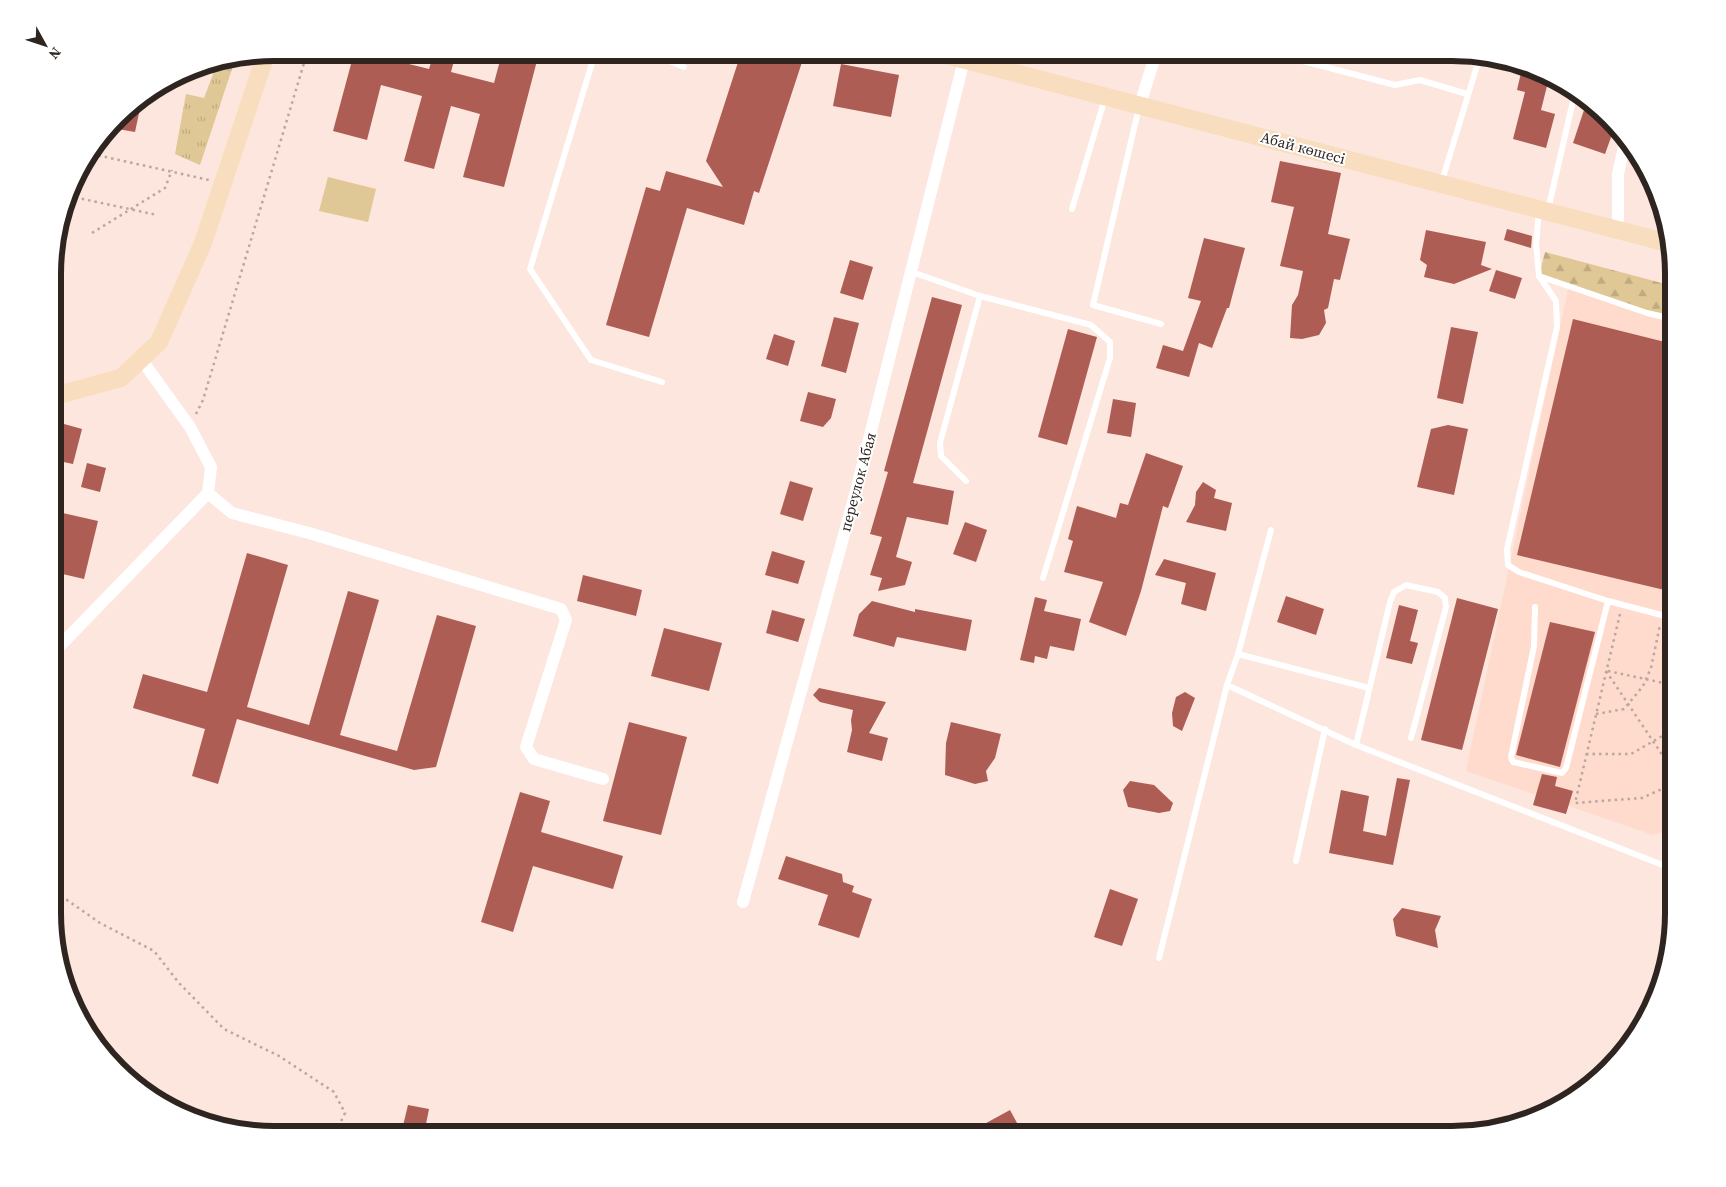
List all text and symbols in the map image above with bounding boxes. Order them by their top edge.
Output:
north arrow [20,20,70,70]
text: N [44,43,66,64]
street label: Абай көшесі [1258,126,1348,169]
street label: переулок Абая [834,430,881,534]

